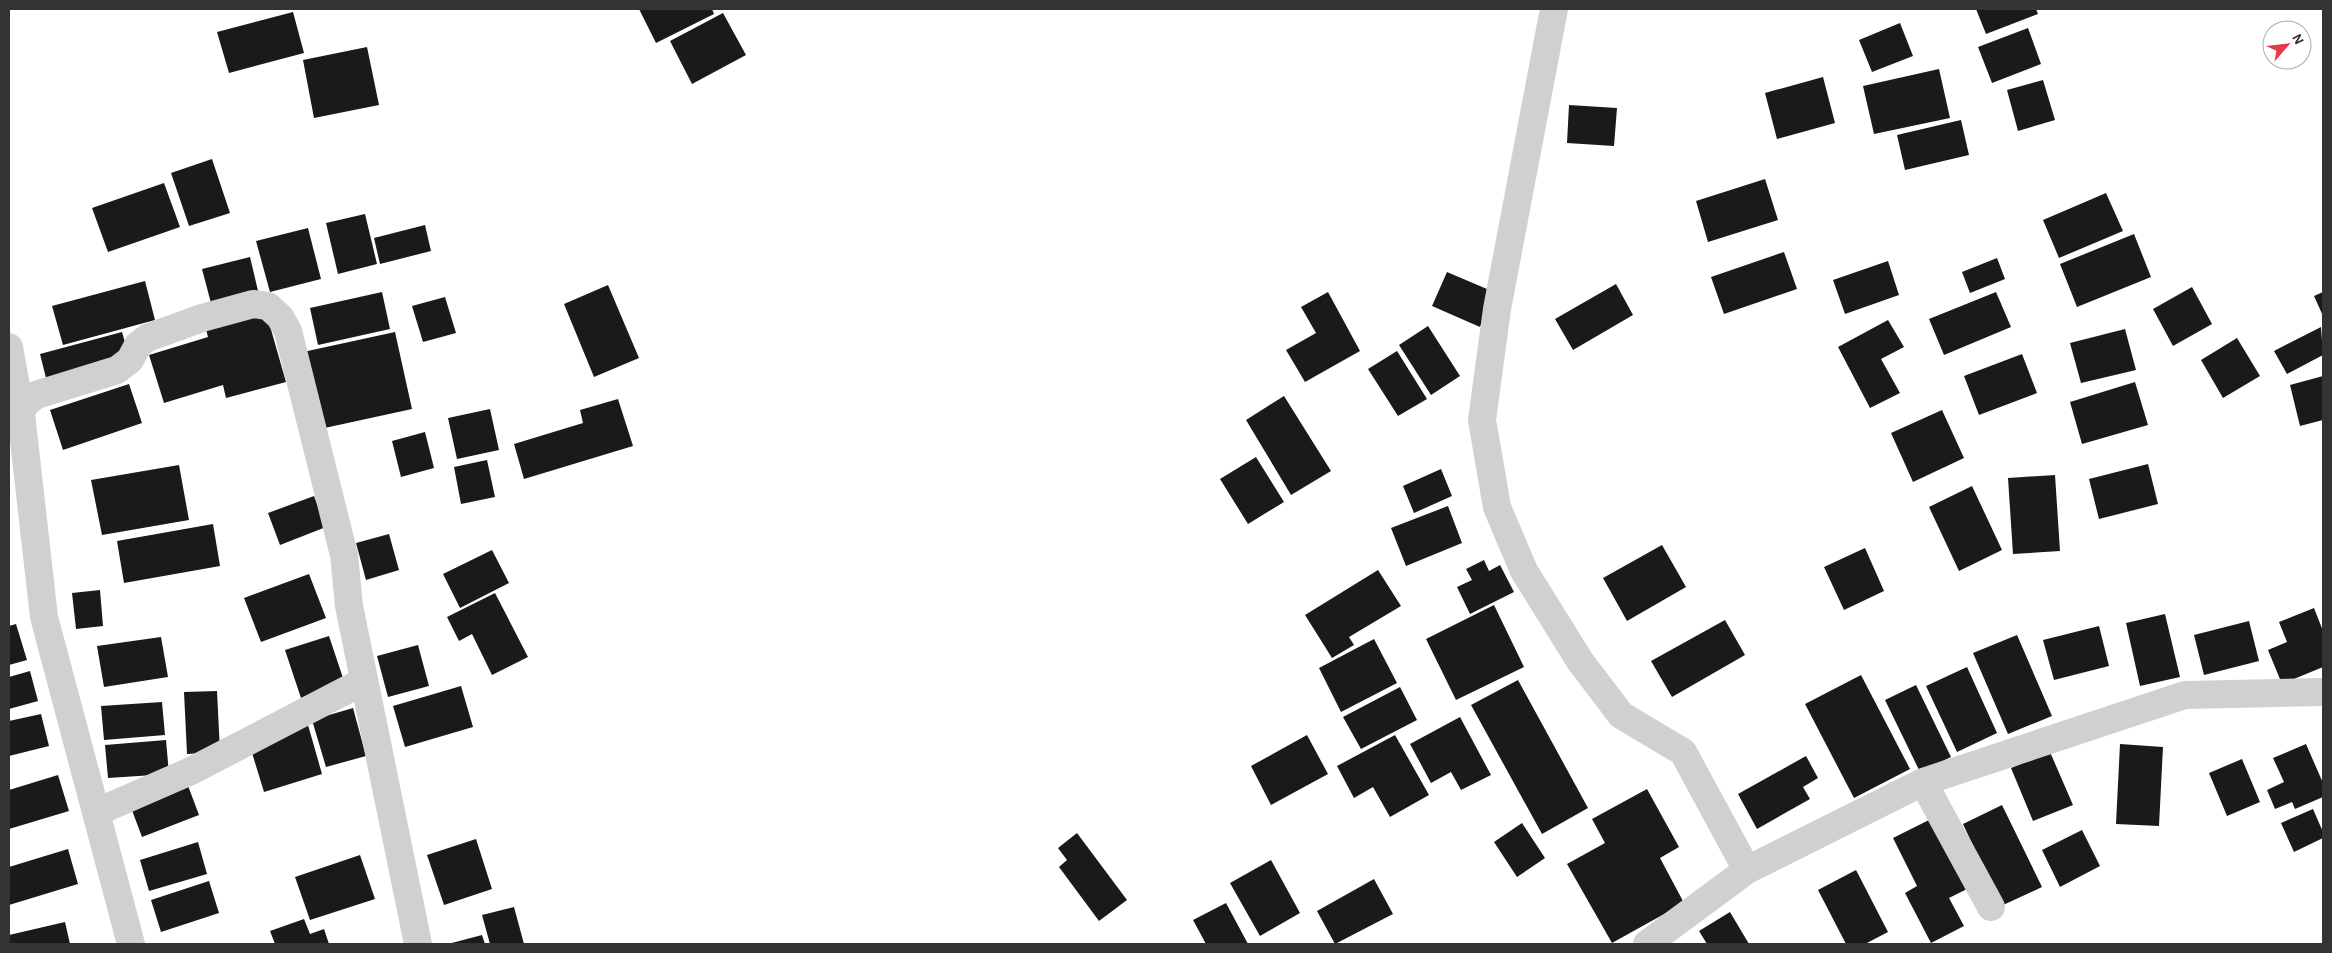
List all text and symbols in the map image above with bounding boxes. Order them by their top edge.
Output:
north arrow [2262,20,2312,70]
text: N [2289,32,2306,47]

